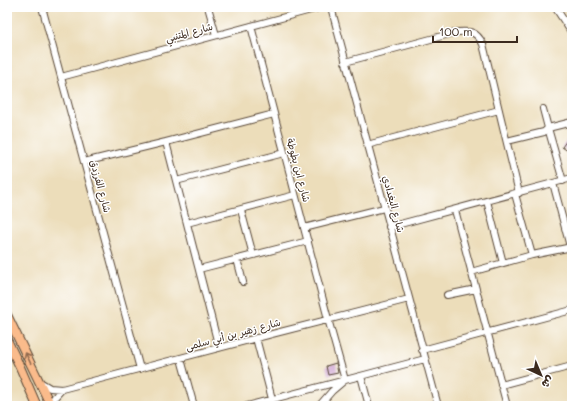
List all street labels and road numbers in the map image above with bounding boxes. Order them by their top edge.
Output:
street label: شارع المتنبي [164,19,215,48]
street label: شارع ابن بطوطة [283,136,314,204]
street label: شارع الفرزدق [86,158,115,214]
street label: شارع البغدادي [378,174,408,235]
street label: شارع زهير بن أبي سلمى [184,315,283,356]

